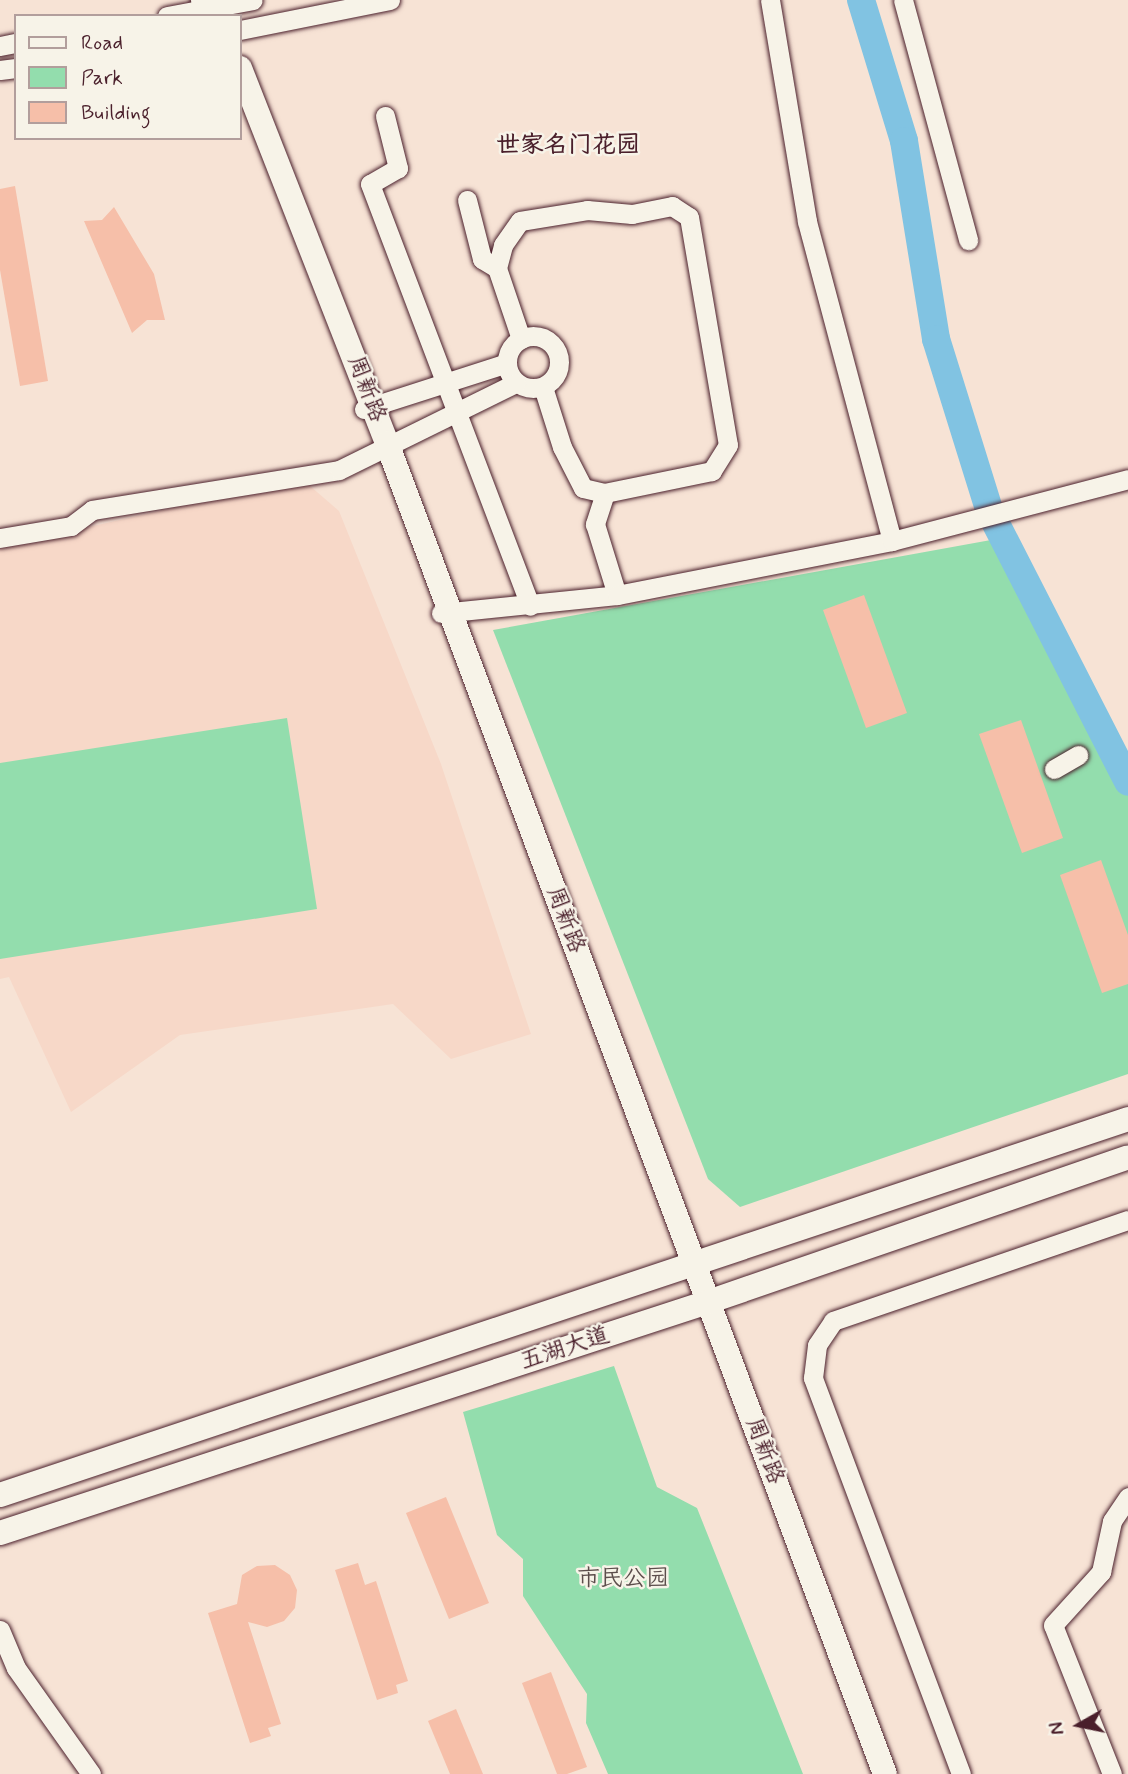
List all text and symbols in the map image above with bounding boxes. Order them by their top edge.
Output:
legend [14,14,242,140]
text: Road [81,29,123,57]
text: Park [81,64,123,92]
text: Building [81,99,151,127]
district label: 世家名门花园 [496,132,640,160]
street label: 周新路 [341,352,391,426]
street label: 周新路 [540,883,590,957]
street label: 五湖大道 [517,1322,613,1376]
street label: 周新路 [739,1414,789,1488]
park label: 市民公园 [577,1565,669,1593]
north arrow [1044,1690,1114,1760]
text: N [1044,1720,1071,1737]

